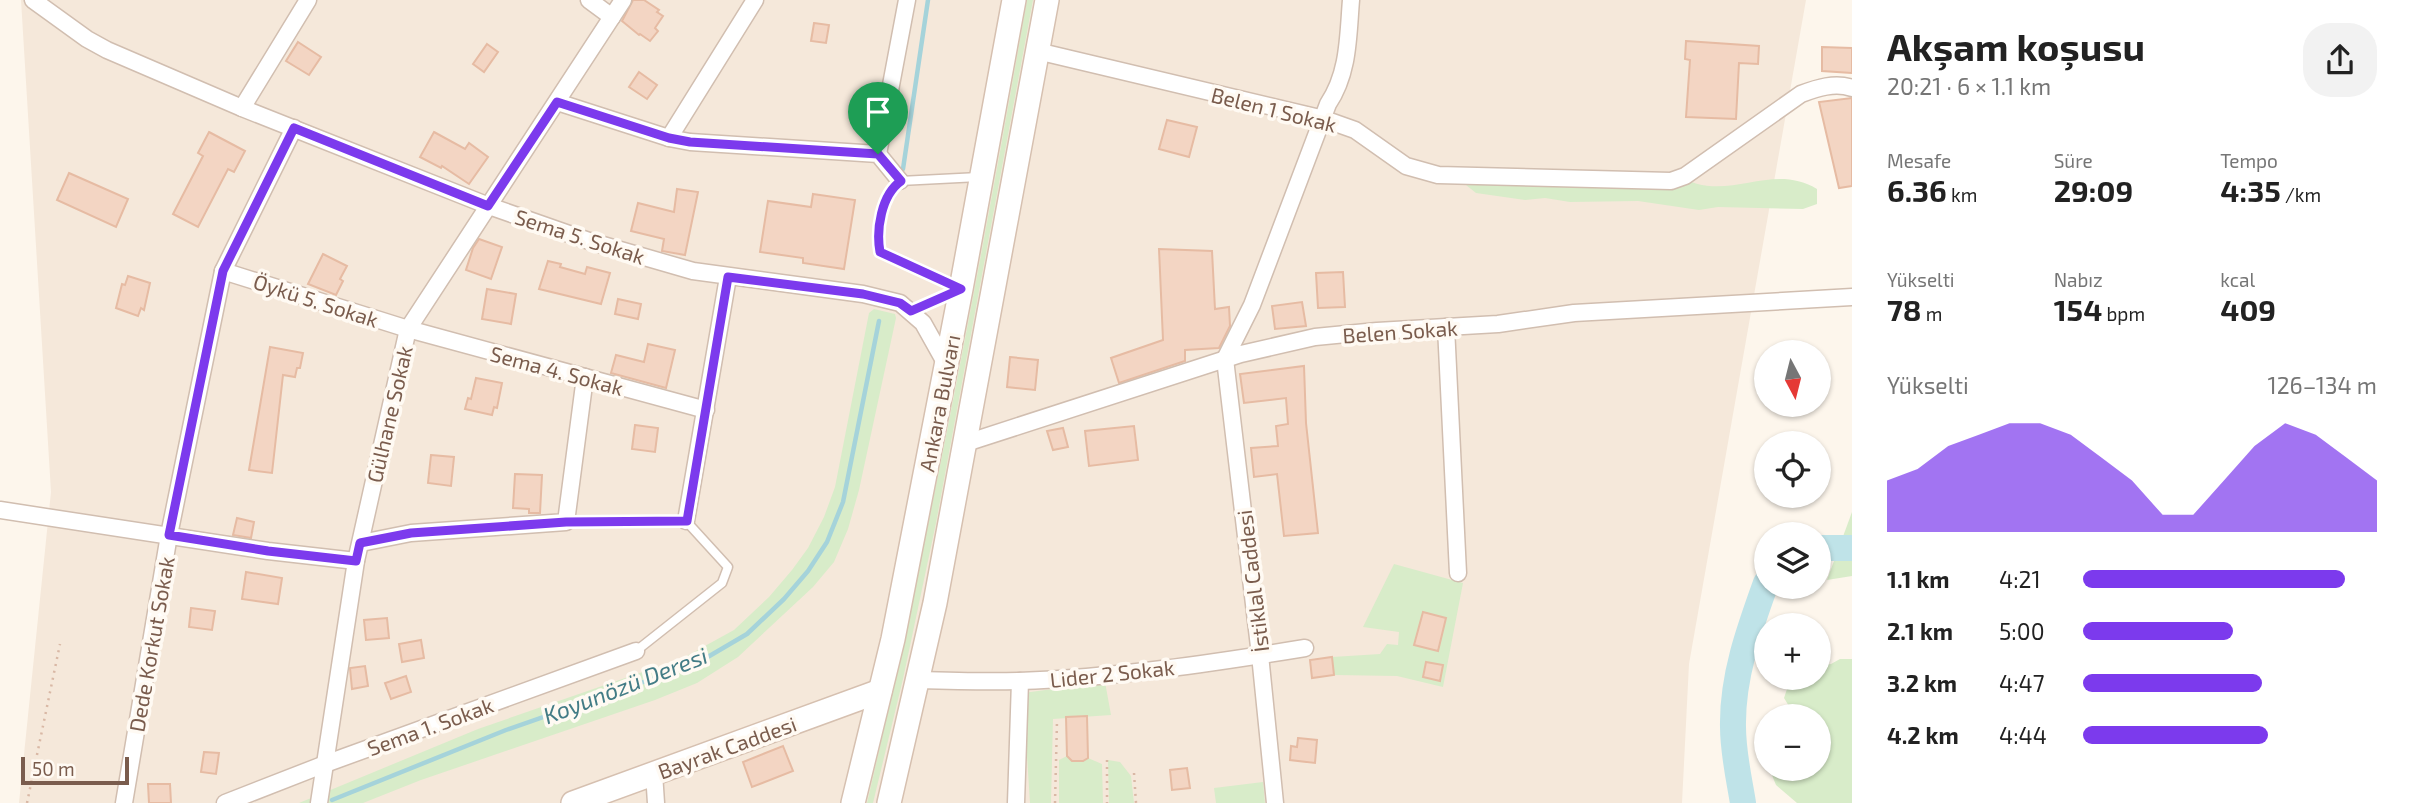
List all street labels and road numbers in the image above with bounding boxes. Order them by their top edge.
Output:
street label: Belen 1 Sokak [1209,81,1340,137]
street label: Sema 5. Sokak [512,203,648,269]
street label: Öykü 5. Sokak [250,268,382,332]
street label: Belen Sokak [1342,314,1459,347]
street label: Ankara Bulvarı [913,332,965,474]
street label: Sema 4. Sokak [488,340,627,400]
street label: Gülhane Sokak [361,343,417,485]
street label: İstiklal Caddesi [1231,509,1273,653]
street label: Dede Korkut Sokak [123,554,179,734]
street label: Lider 2 Sokak [1048,654,1176,692]
street label: Sema 1. Sokak [364,692,497,760]
street label: Bayrak Caddesi [654,710,800,784]

